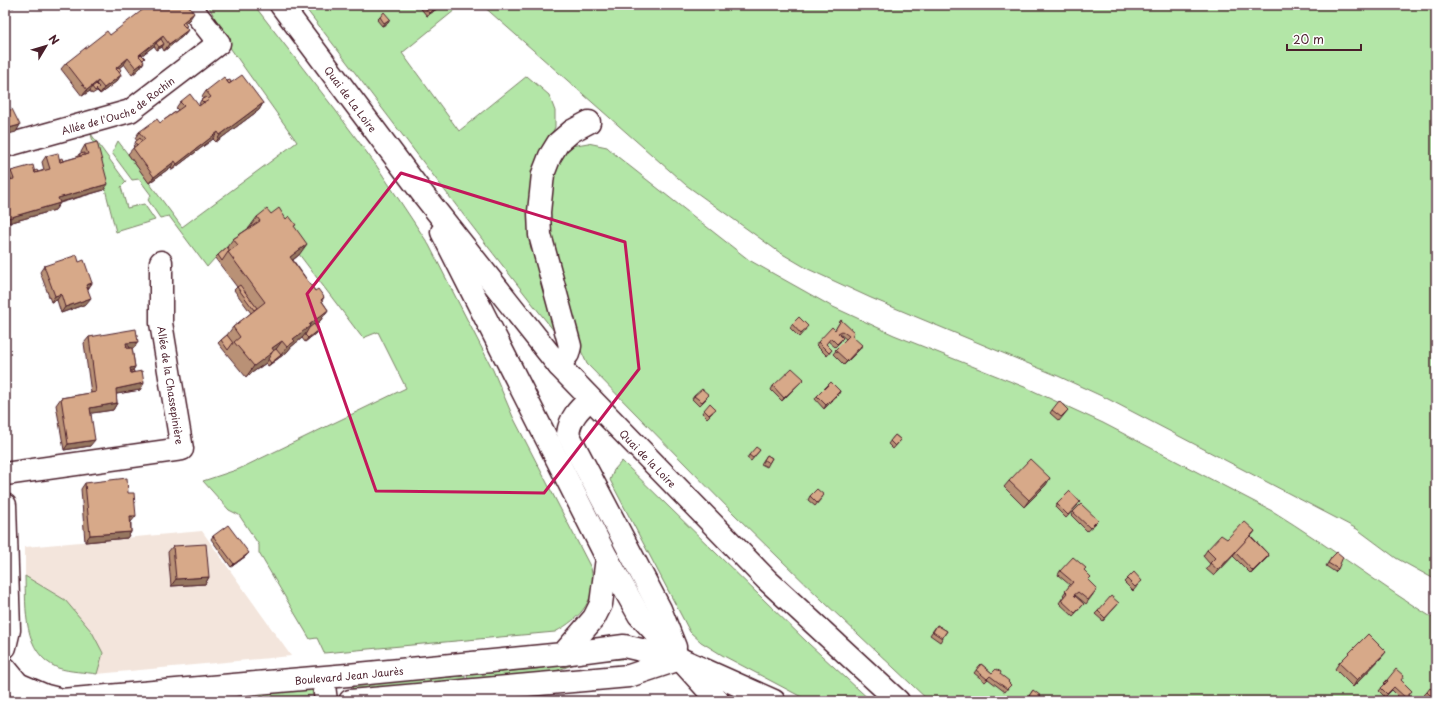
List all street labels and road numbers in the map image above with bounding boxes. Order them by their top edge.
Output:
street label: Quai de La Loire [322,63,381,135]
street label: Allée de l'Ouche de Rochin [59,73,177,137]
street label: Allée de la Chassepinière [154,325,188,446]
street label: Quai de la Loire [617,426,680,490]
street label: Boulevard Jean Jaurès [294,662,404,687]

